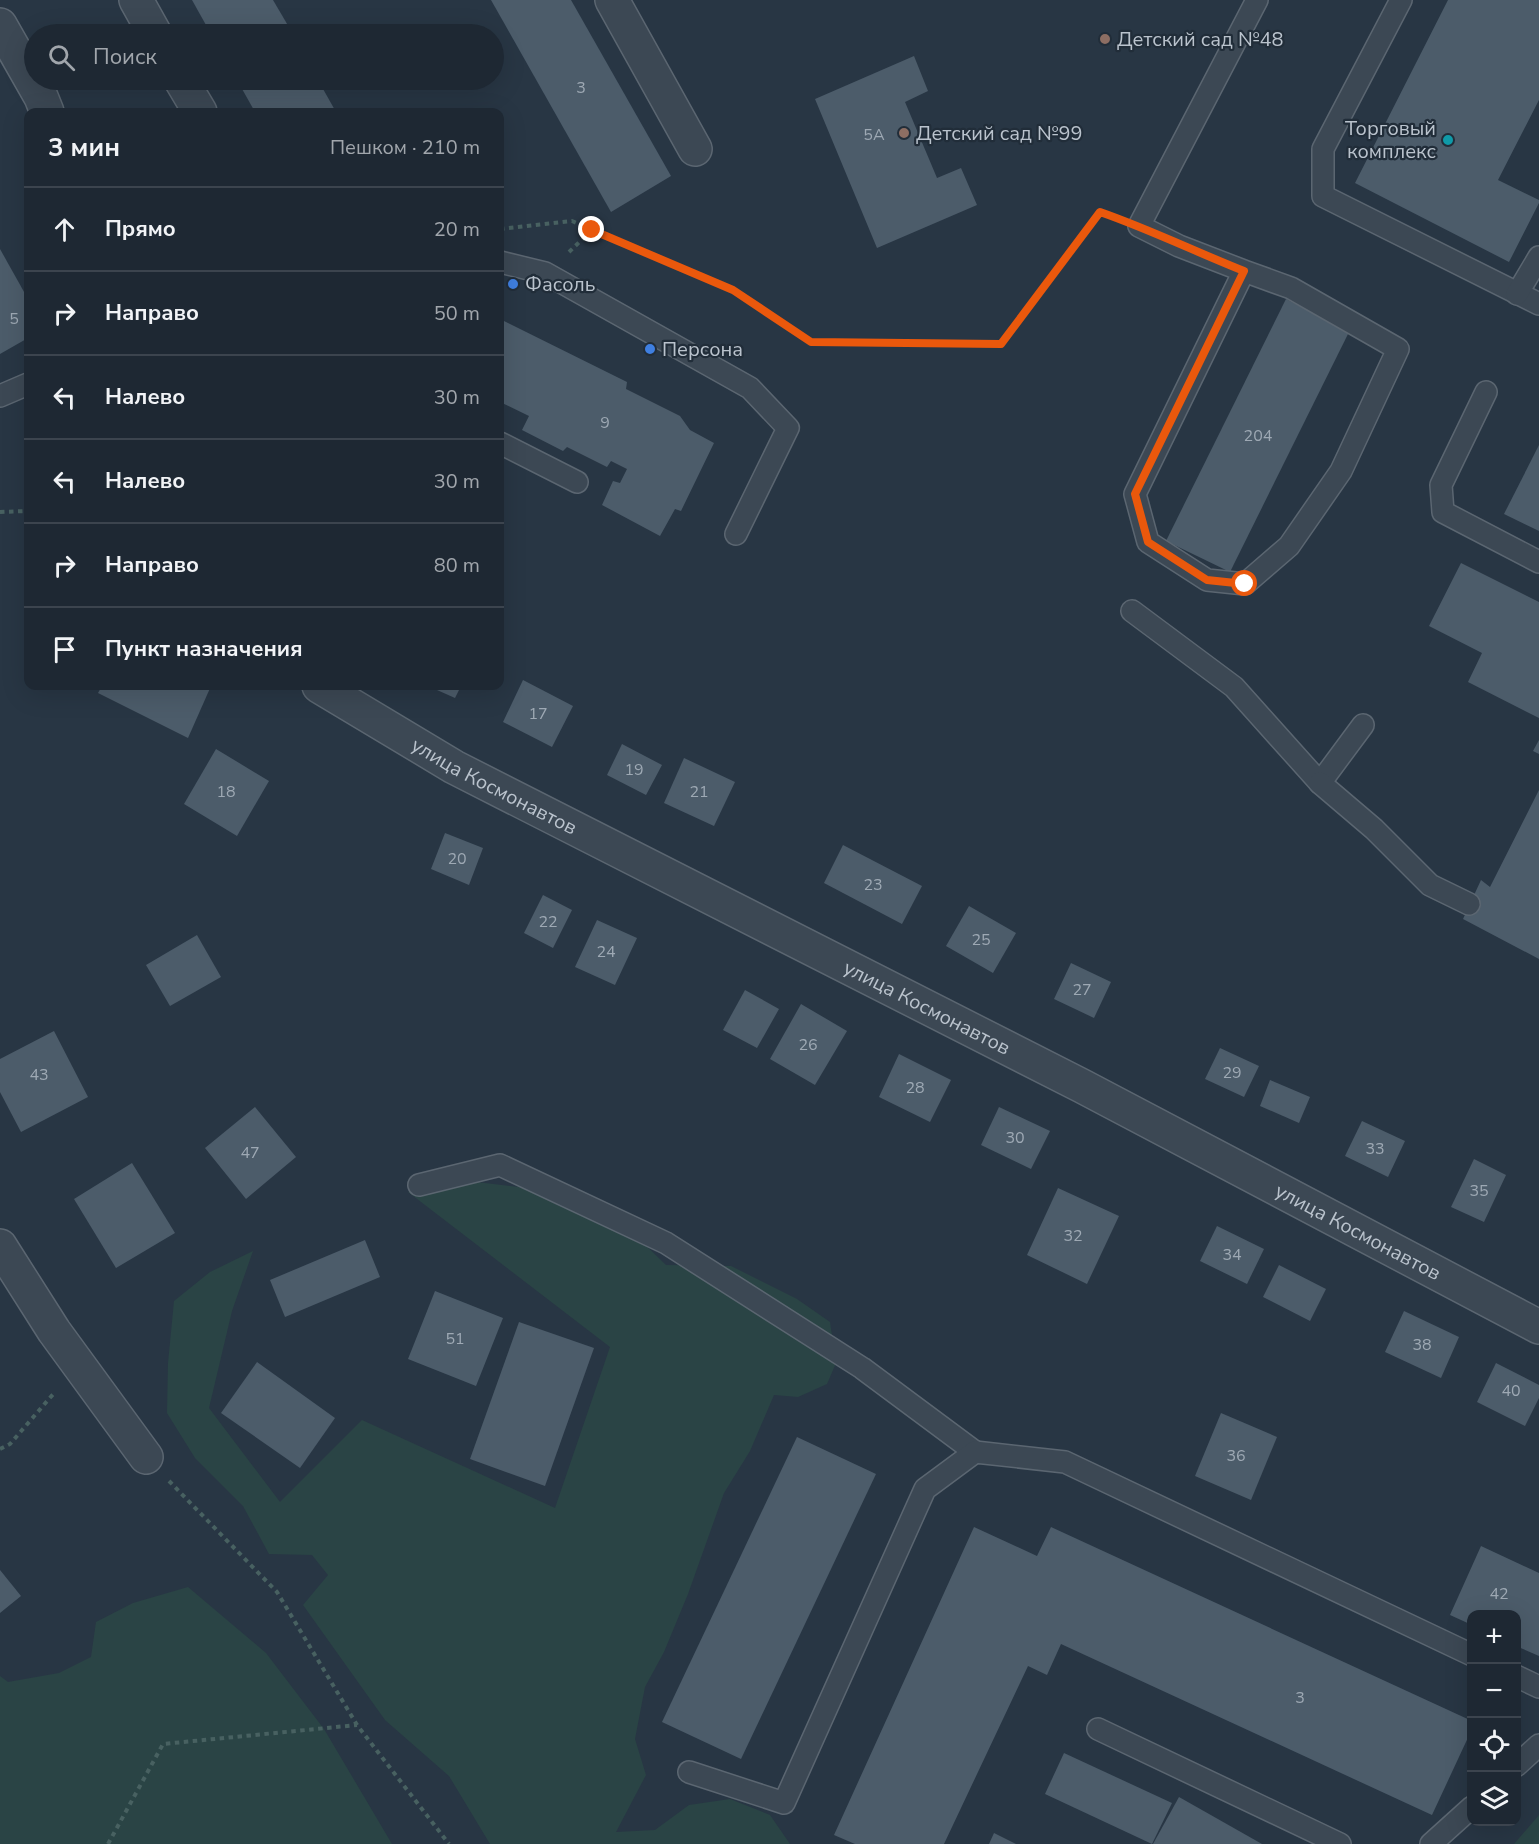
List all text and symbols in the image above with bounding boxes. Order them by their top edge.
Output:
search box [24,24,504,90]
place label: Детский сад №48 [1117,26,1284,53]
marker: Детский сад №48 [1098,32,1112,46]
icon: search [45,41,78,74]
text: Поиск [93,42,157,72]
house number: 3 [576,77,586,99]
place label: Торговый комплекс [1345,115,1436,165]
place label: Детский сад №99 [916,120,1083,147]
house number: 5А [863,124,885,146]
marker: Детский сад №99 [897,126,911,140]
text: 3 мин [48,130,120,165]
marker: Торговый комплекс [1441,133,1455,147]
text: Пешком · 210 m [330,134,480,161]
icon: ahead [48,213,81,246]
text: Прямо [105,214,176,244]
text: 20 m [434,216,480,243]
route end [578,216,604,242]
place label: Фасоль [525,271,595,298]
marker: Фасоль [506,277,520,291]
icon: right [48,297,81,330]
text: Направо [105,298,199,328]
text: 50 m [434,300,480,327]
house number: 5 [9,308,19,330]
place label: Персона [662,336,743,363]
marker: Персона [643,342,657,356]
icon: left [48,381,81,414]
text: Налево [105,382,185,412]
text: 30 m [434,384,480,411]
house number: 9 [600,412,610,434]
house number: 204 [1244,425,1273,447]
icon: left [48,465,81,498]
text: Налево [105,466,185,496]
text: 30 m [434,468,480,495]
icon: right [48,549,81,582]
text: Направо [105,550,199,580]
text: 80 m [434,552,480,579]
route start [1231,570,1257,596]
icon: arrive [48,633,81,666]
text: Пункт назначения [105,634,303,664]
house number: 17 [528,703,548,725]
street label: улица Космонавтов [406,731,582,841]
house number: 19 [624,759,644,781]
house number: 18 [216,781,236,803]
house number: 21 [689,781,709,803]
house number: 20 [447,848,467,870]
house number: 23 [863,874,883,896]
house number: 22 [538,911,558,933]
house number: 25 [971,929,991,951]
house number: 24 [596,941,616,963]
street label: улица Космонавтов [839,954,1015,1061]
house number: 27 [1072,979,1092,1001]
house number: 26 [798,1034,818,1056]
house number: 29 [1222,1062,1242,1084]
house number: 43 [29,1064,49,1086]
house number: 28 [905,1077,925,1099]
house number: 30 [1005,1127,1025,1149]
house number: 33 [1365,1138,1385,1160]
house number: 47 [240,1142,260,1164]
street label: улица Космонавтов [1271,1177,1446,1286]
house number: 35 [1469,1180,1489,1202]
house number: 32 [1063,1225,1083,1247]
house number: 34 [1222,1244,1242,1266]
house number: 51 [445,1328,465,1350]
house number: 38 [1412,1334,1432,1356]
house number: 40 [1501,1380,1521,1402]
house number: 36 [1226,1445,1246,1467]
house number: 42 [1489,1583,1509,1605]
map controls [1467,1610,1521,1826]
button: + [1467,1610,1521,1664]
button: − [1467,1664,1521,1718]
house number: 3 [1295,1687,1305,1709]
button: locate [1467,1718,1521,1772]
button: layers [1467,1772,1521,1826]

